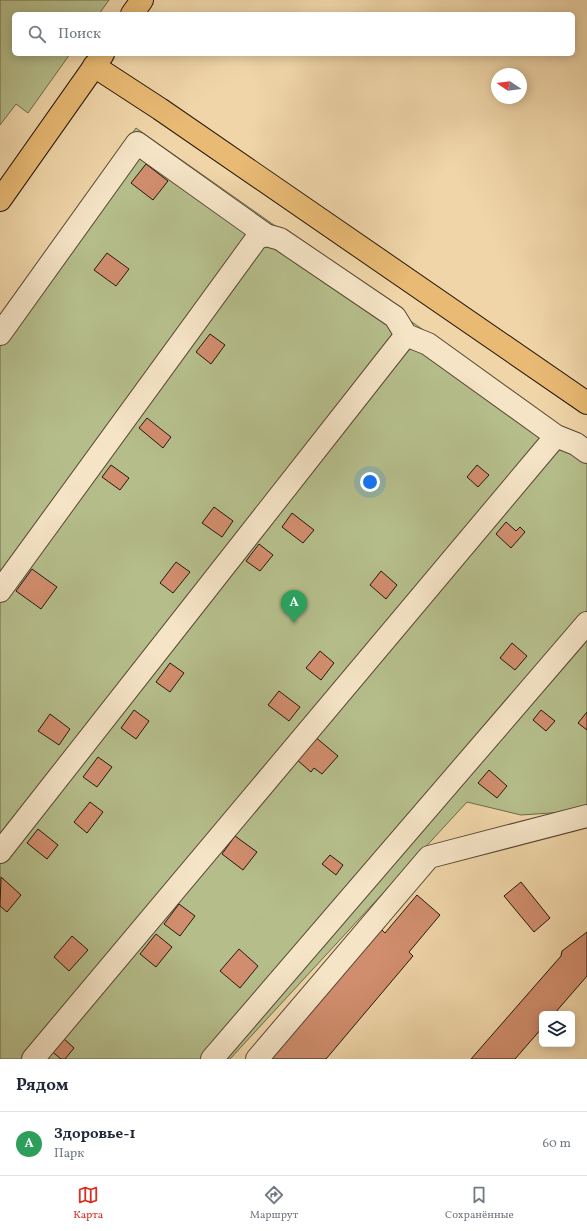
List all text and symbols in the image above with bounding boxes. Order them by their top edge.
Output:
search box [12,12,575,56]
icon: search [26,23,48,45]
text: Поиск [58,24,101,45]
north arrow [491,68,527,104]
your location [360,472,380,492]
pin: A [281,590,307,623]
map controls [539,1011,575,1047]
button: layers [539,1011,575,1047]
text: Рядом [16,1074,69,1097]
text: Здоровье-1 [54,1124,135,1145]
text: A [24,1135,34,1153]
text: 60 m [543,1135,571,1153]
text: Парк [54,1145,84,1163]
tab: Карта [73,1184,103,1223]
tab: Маршрут [250,1184,298,1223]
tab: Сохранённые [445,1184,514,1223]

